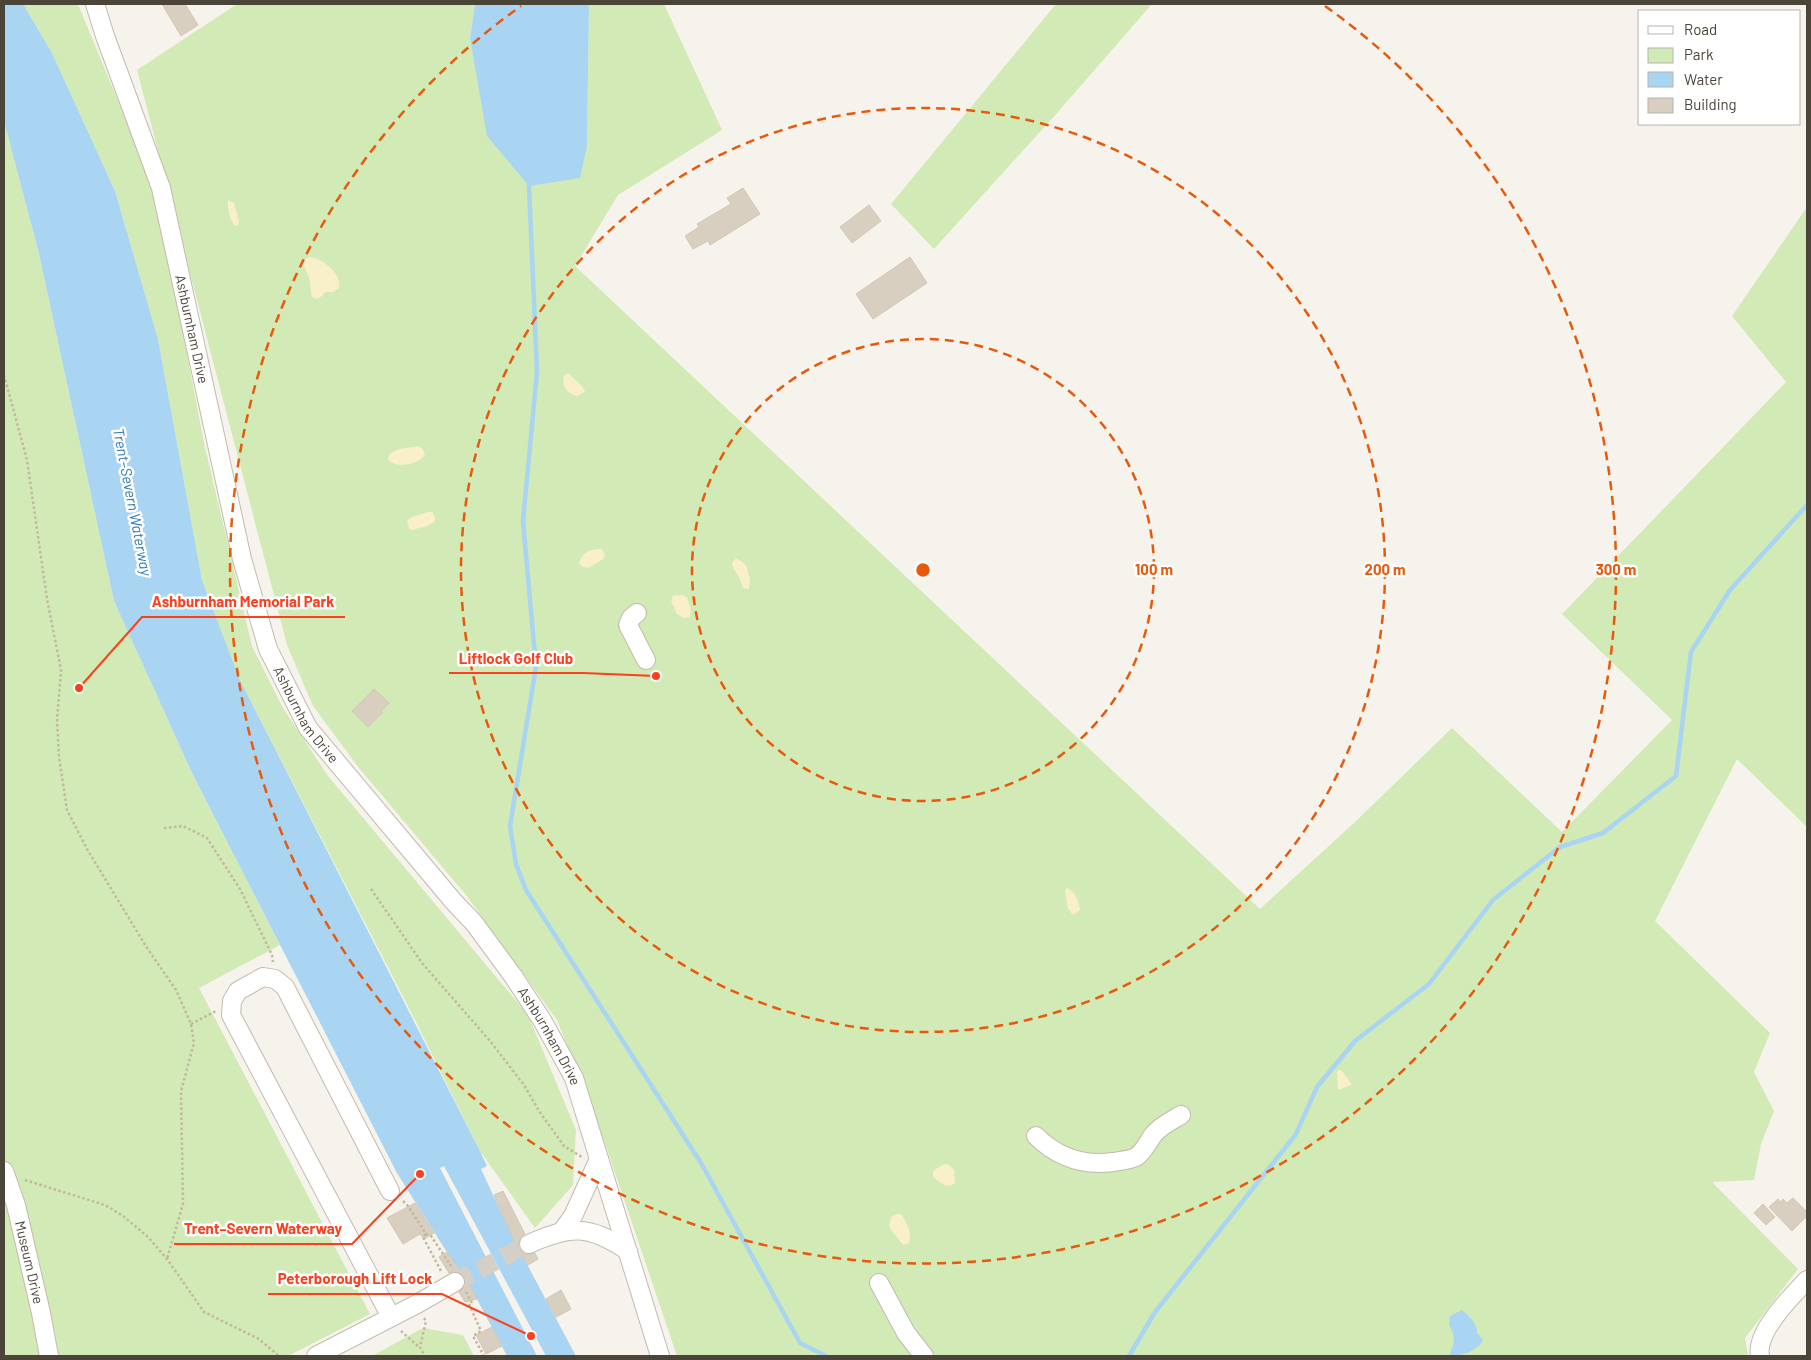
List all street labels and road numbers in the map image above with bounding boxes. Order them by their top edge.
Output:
street label: Ashburnham Drive [172,273,212,385]
street label: Ashburnham Drive [270,663,343,766]
street label: Ashburnham Drive [515,984,585,1087]
street label: Museum Drive [12,1219,48,1306]

